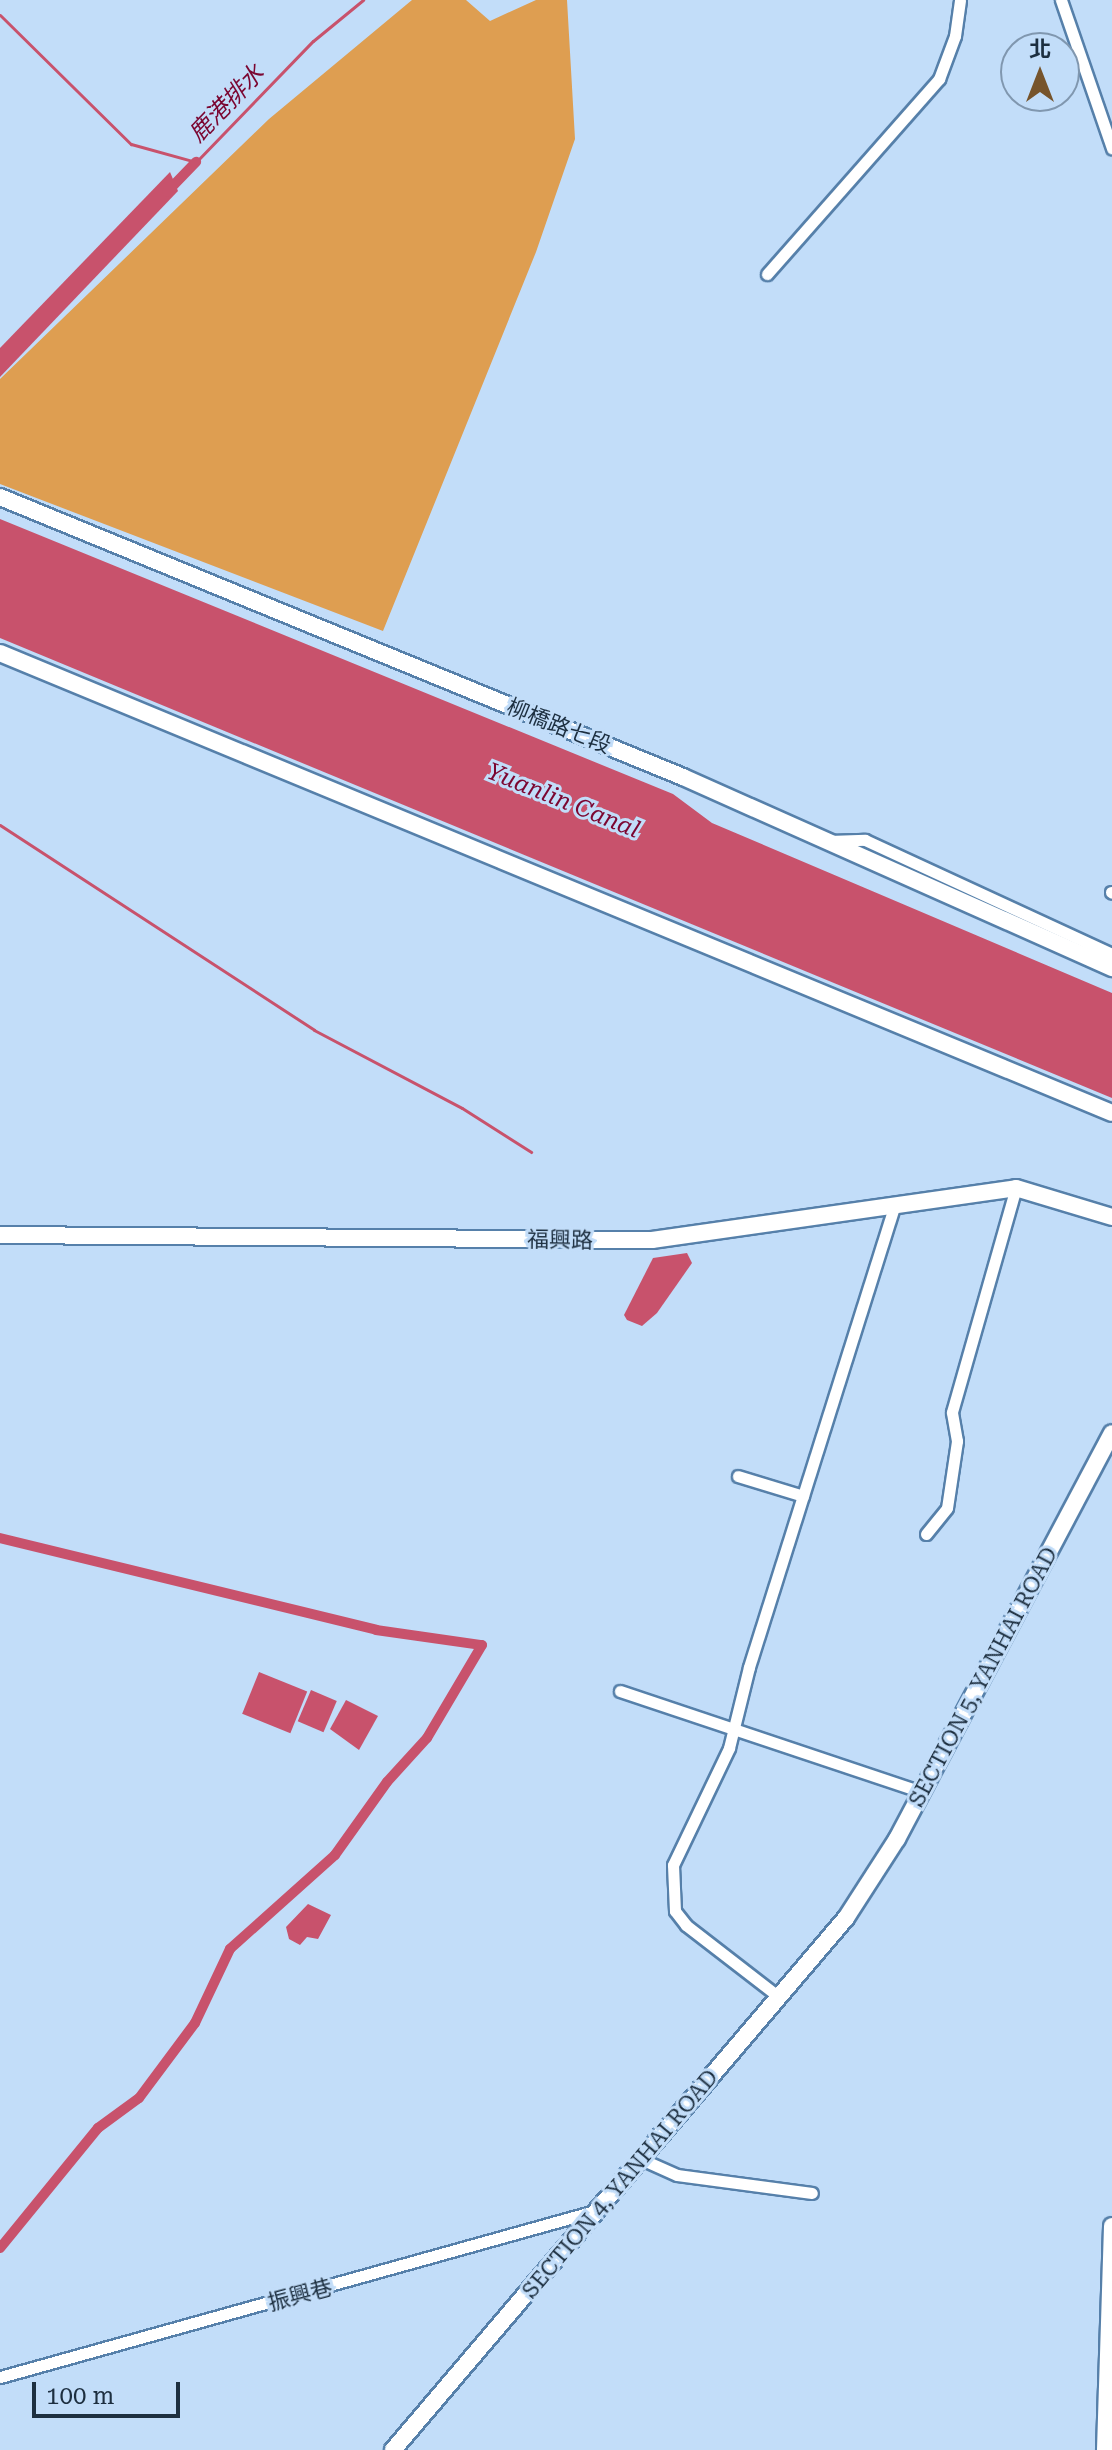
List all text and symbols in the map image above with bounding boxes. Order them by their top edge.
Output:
north arrow [1000,32,1080,112]
text: 北 [1029,37,1051,62]
water label: 鹿港排水 [183,59,271,149]
street label: 柳橋路七段 [503,693,615,759]
water label: Yuanlin Canal [482,757,644,845]
street label: 福興路 [527,1226,593,1254]
street label: SECTION 5, YANHAI ROAD [903,1543,1063,1811]
street label: SECTION 4, YANHAI ROAD [517,2064,723,2304]
street label: 振興巷 [265,2274,335,2316]
scale bar [36,2366,184,2416]
text: 100 m [46,2382,114,2410]

